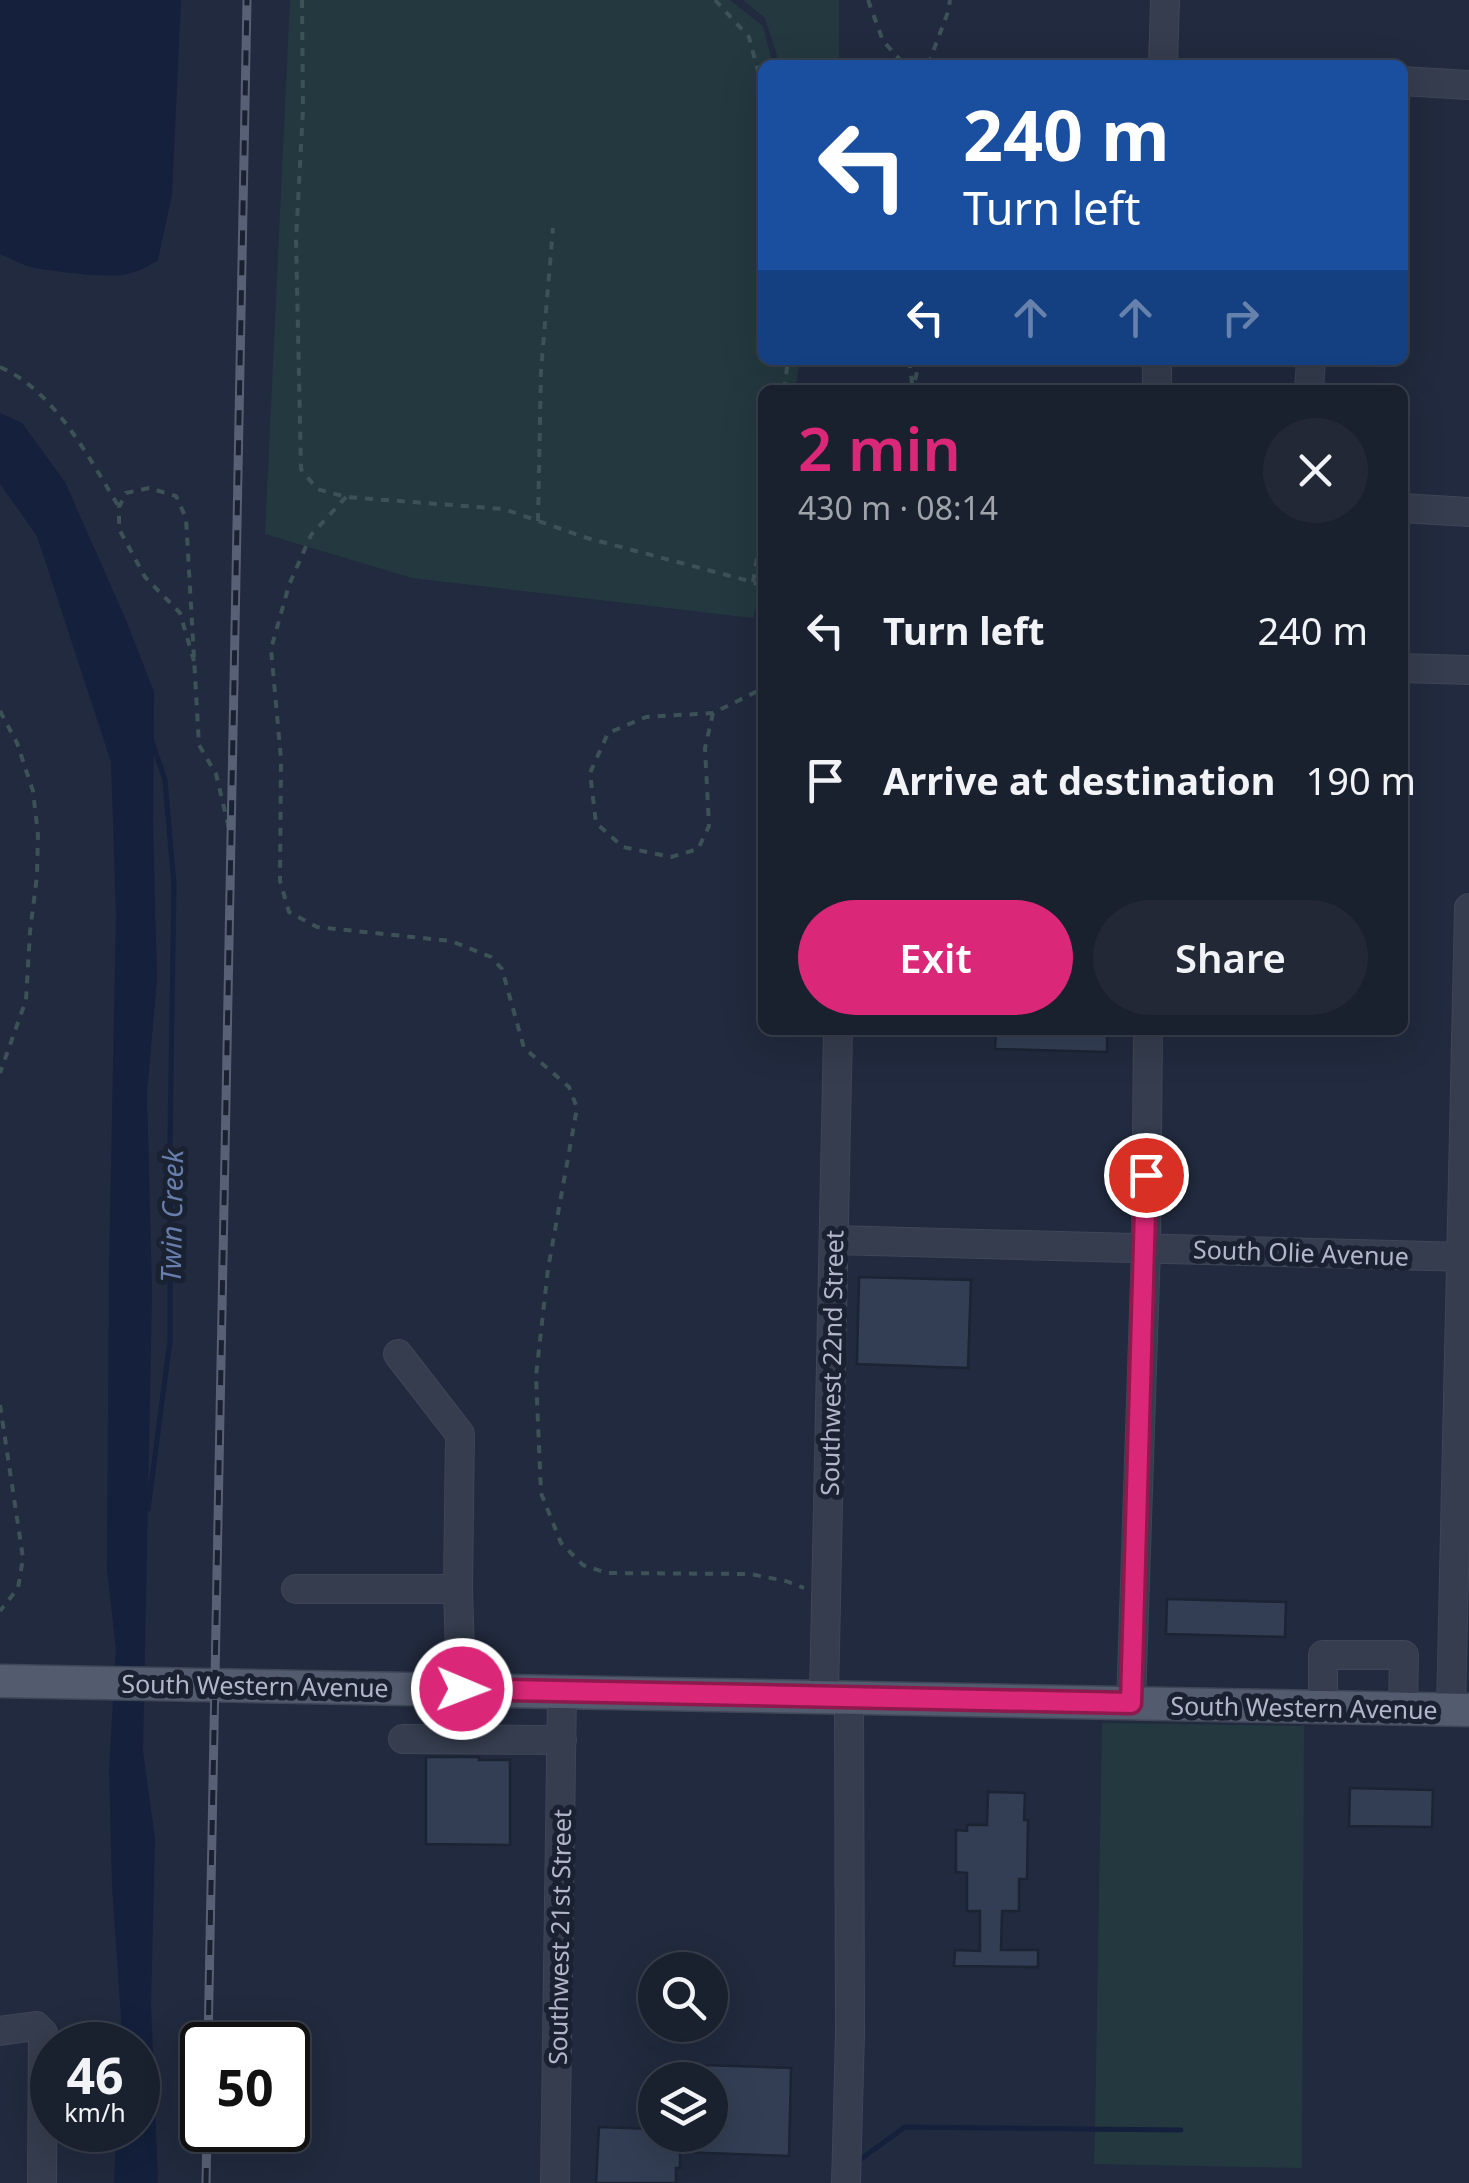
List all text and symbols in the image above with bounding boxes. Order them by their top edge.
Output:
text: 240 m [963,86,1170,182]
icon: left [798,100,928,230]
text: Turn left [963,177,1140,238]
icon: left [898,290,953,345]
icon: ahead [1003,290,1058,345]
icon: ahead [1108,290,1163,345]
icon: right [1213,290,1268,345]
text: 2 min [798,407,961,489]
button: close [1263,418,1368,523]
text: 430 m · 08:14 [798,486,998,529]
icon: left [798,603,853,658]
text: Turn left [883,604,1045,656]
text: 240 m [1257,604,1368,656]
icon: arrive [798,753,853,808]
text: Arrive at destination [883,754,1275,806]
text: 190 m [1305,754,1416,806]
button: Exit [798,900,1073,1015]
button: Share [1093,900,1368,1015]
pin [1104,1133,1189,1218]
water label: Twin Creek [151,1148,191,1283]
icon: arrive [1119,1148,1174,1203]
street label: Southwest 22nd Street [812,1230,850,1496]
street label: South Olie Avenue [1192,1231,1410,1273]
position arrow [410,1637,514,1741]
street label: South Western Avenue [121,1666,389,1704]
street label: South Western Avenue [1170,1688,1438,1726]
street label: Southwest 21st Street [540,1809,578,2065]
map controls [638,1952,728,2152]
button: search [638,1952,728,2042]
speed limit sign: 50 [180,2022,310,2152]
text: 46 [66,2041,124,2109]
button: layers [638,2062,728,2152]
text: km/h [64,2095,126,2129]

